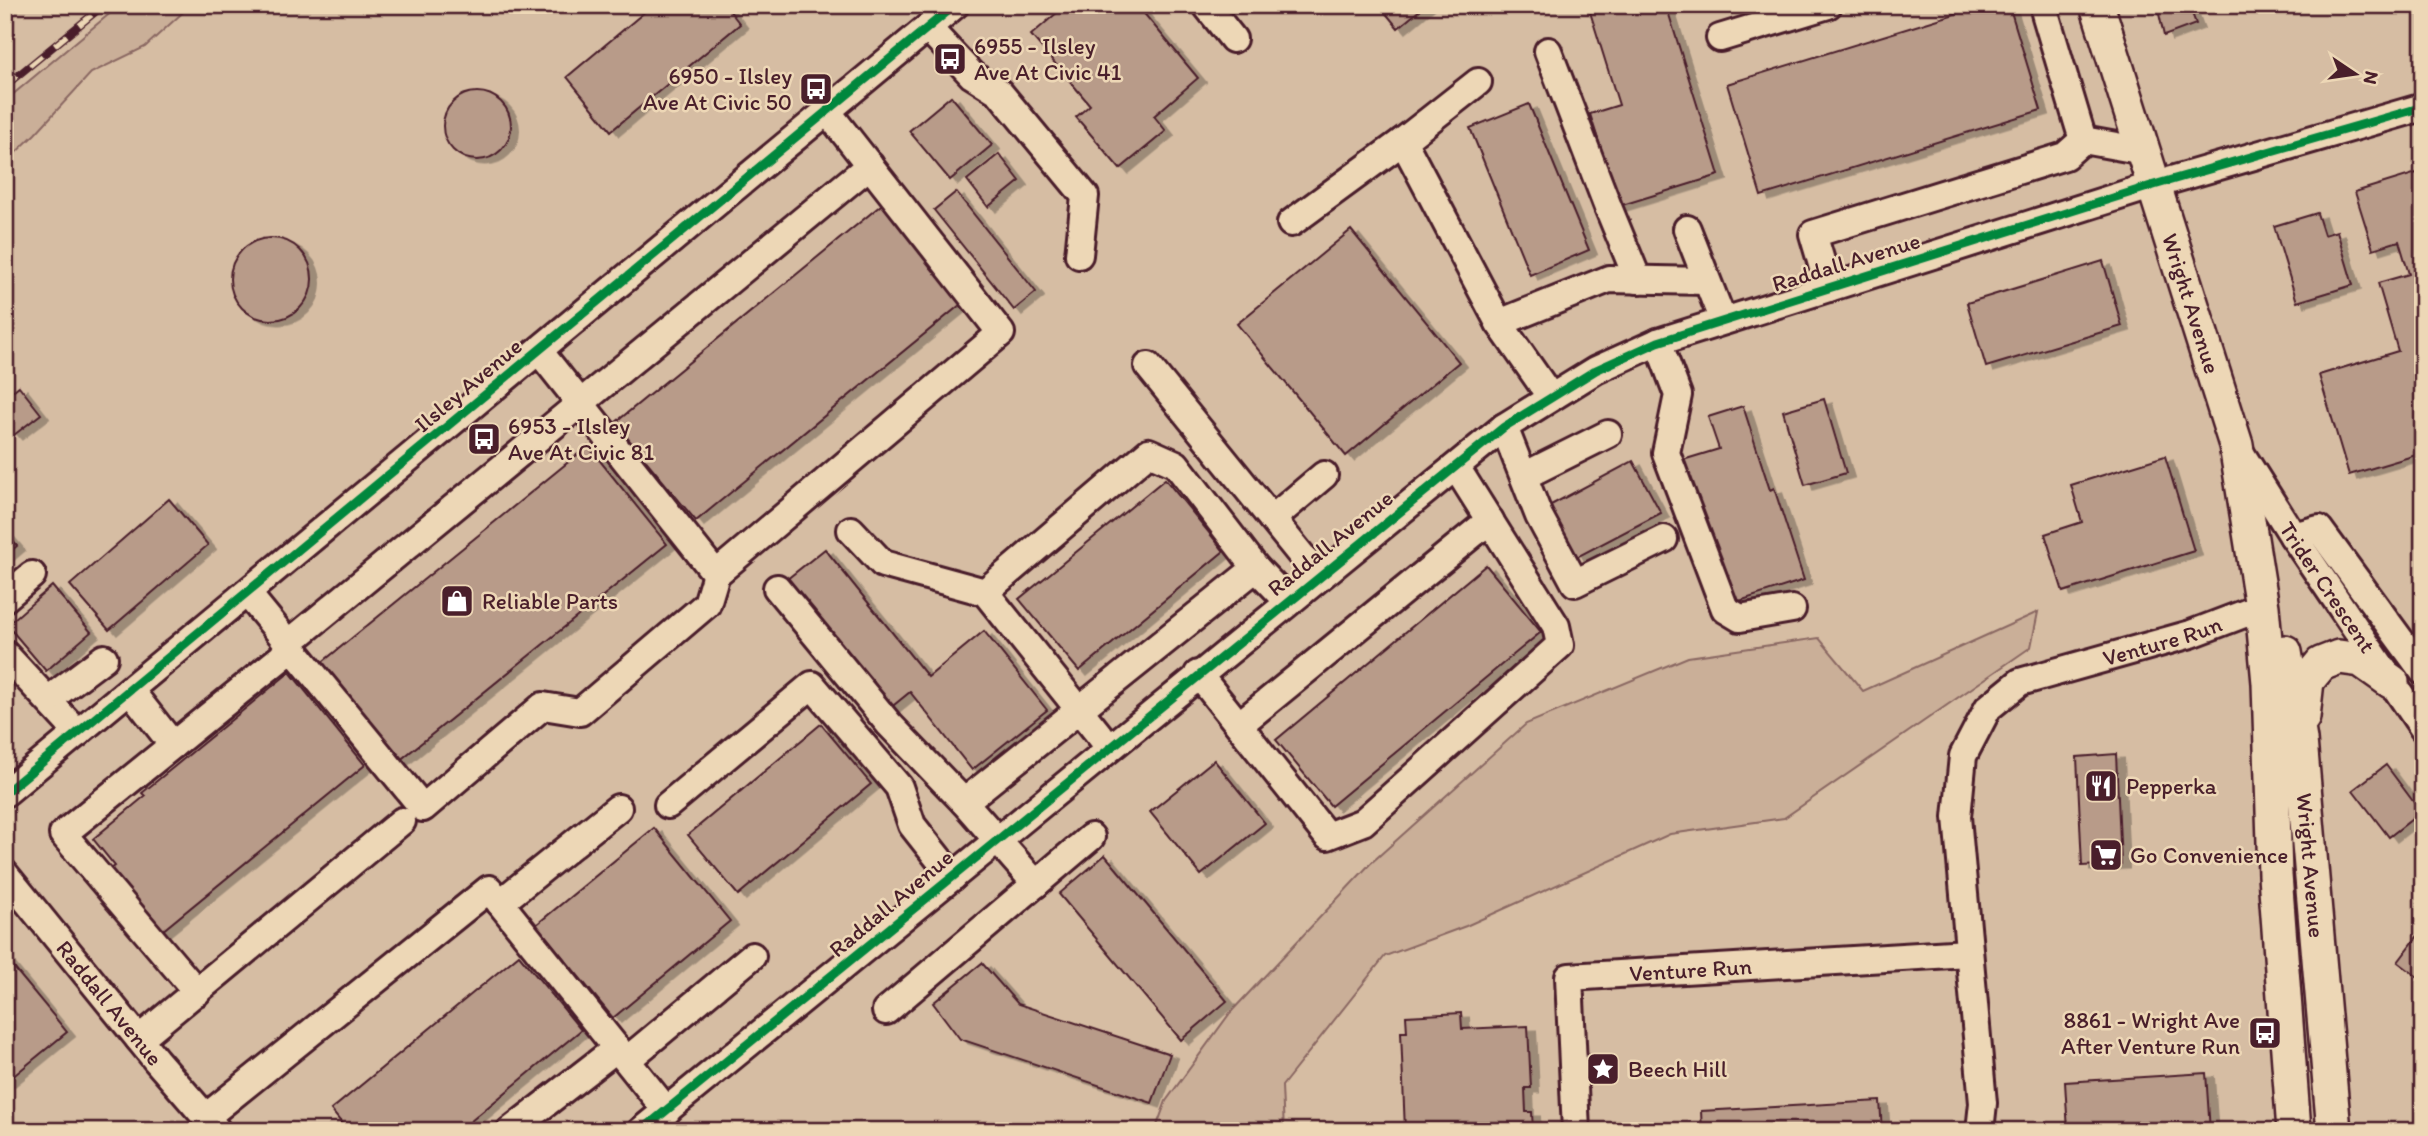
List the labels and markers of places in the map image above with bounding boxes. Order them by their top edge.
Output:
place label: 6955 - Ilsley Ave At Civic 41 [974,32,1122,86]
bus stop icon: 6955 - Ilsley Ave At Civic 41 [931,40,969,78]
place label: 6950 - Ilsley Ave At Civic 50 [643,62,792,116]
bus stop icon: 6950 - Ilsley Ave At Civic 50 [797,70,835,108]
place label: 6953 - Ilsley Ave At Civic 81 [508,412,654,466]
bus stop icon: 6953 - Ilsley Ave At Civic 81 [465,420,503,458]
shop icon: Reliable Parts [438,582,476,620]
place label: Reliable Parts [482,587,618,615]
restaurant icon: Pepperka [2082,767,2120,805]
place label: Pepperka [2126,772,2217,800]
supermarket icon: Go Convenience [2087,836,2125,874]
place label: Go Convenience [2130,841,2288,869]
place label: 8861 - Wright Ave After Venture Run [2061,1006,2240,1060]
bus stop icon: 8861 - Wright Ave After Venture Run [2246,1014,2284,1052]
place icon: Beech Hill [1584,1050,1622,1088]
place label: Beech Hill [1628,1055,1728,1083]

